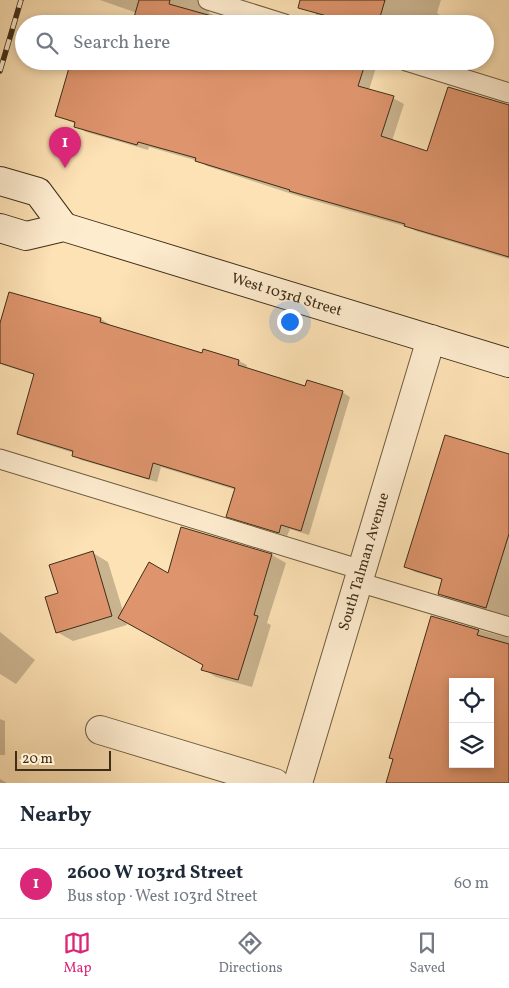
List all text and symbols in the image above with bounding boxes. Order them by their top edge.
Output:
search box [15,15,494,70]
icon: search [33,29,61,57]
text: Search here [73,30,170,56]
pin: 1 [49,127,81,168]
street label: West 103rd Street [229,268,345,322]
your location [277,309,303,335]
street label: South Talman Avenue [334,490,395,633]
map controls [449,678,494,768]
button: locate [449,678,494,723]
button: layers [449,723,494,768]
scale bar [15,748,111,771]
text: 20 m [22,750,53,769]
text: Nearby [20,801,91,830]
text: 2600 W 103rd Street [67,860,243,886]
text: 1 [33,873,39,895]
text: 60 m [454,873,489,895]
text: Bus stop · West 103rd Street [67,886,258,908]
tab: Map [63,929,91,978]
tab: Directions [218,929,283,978]
tab: Saved [409,929,446,978]

